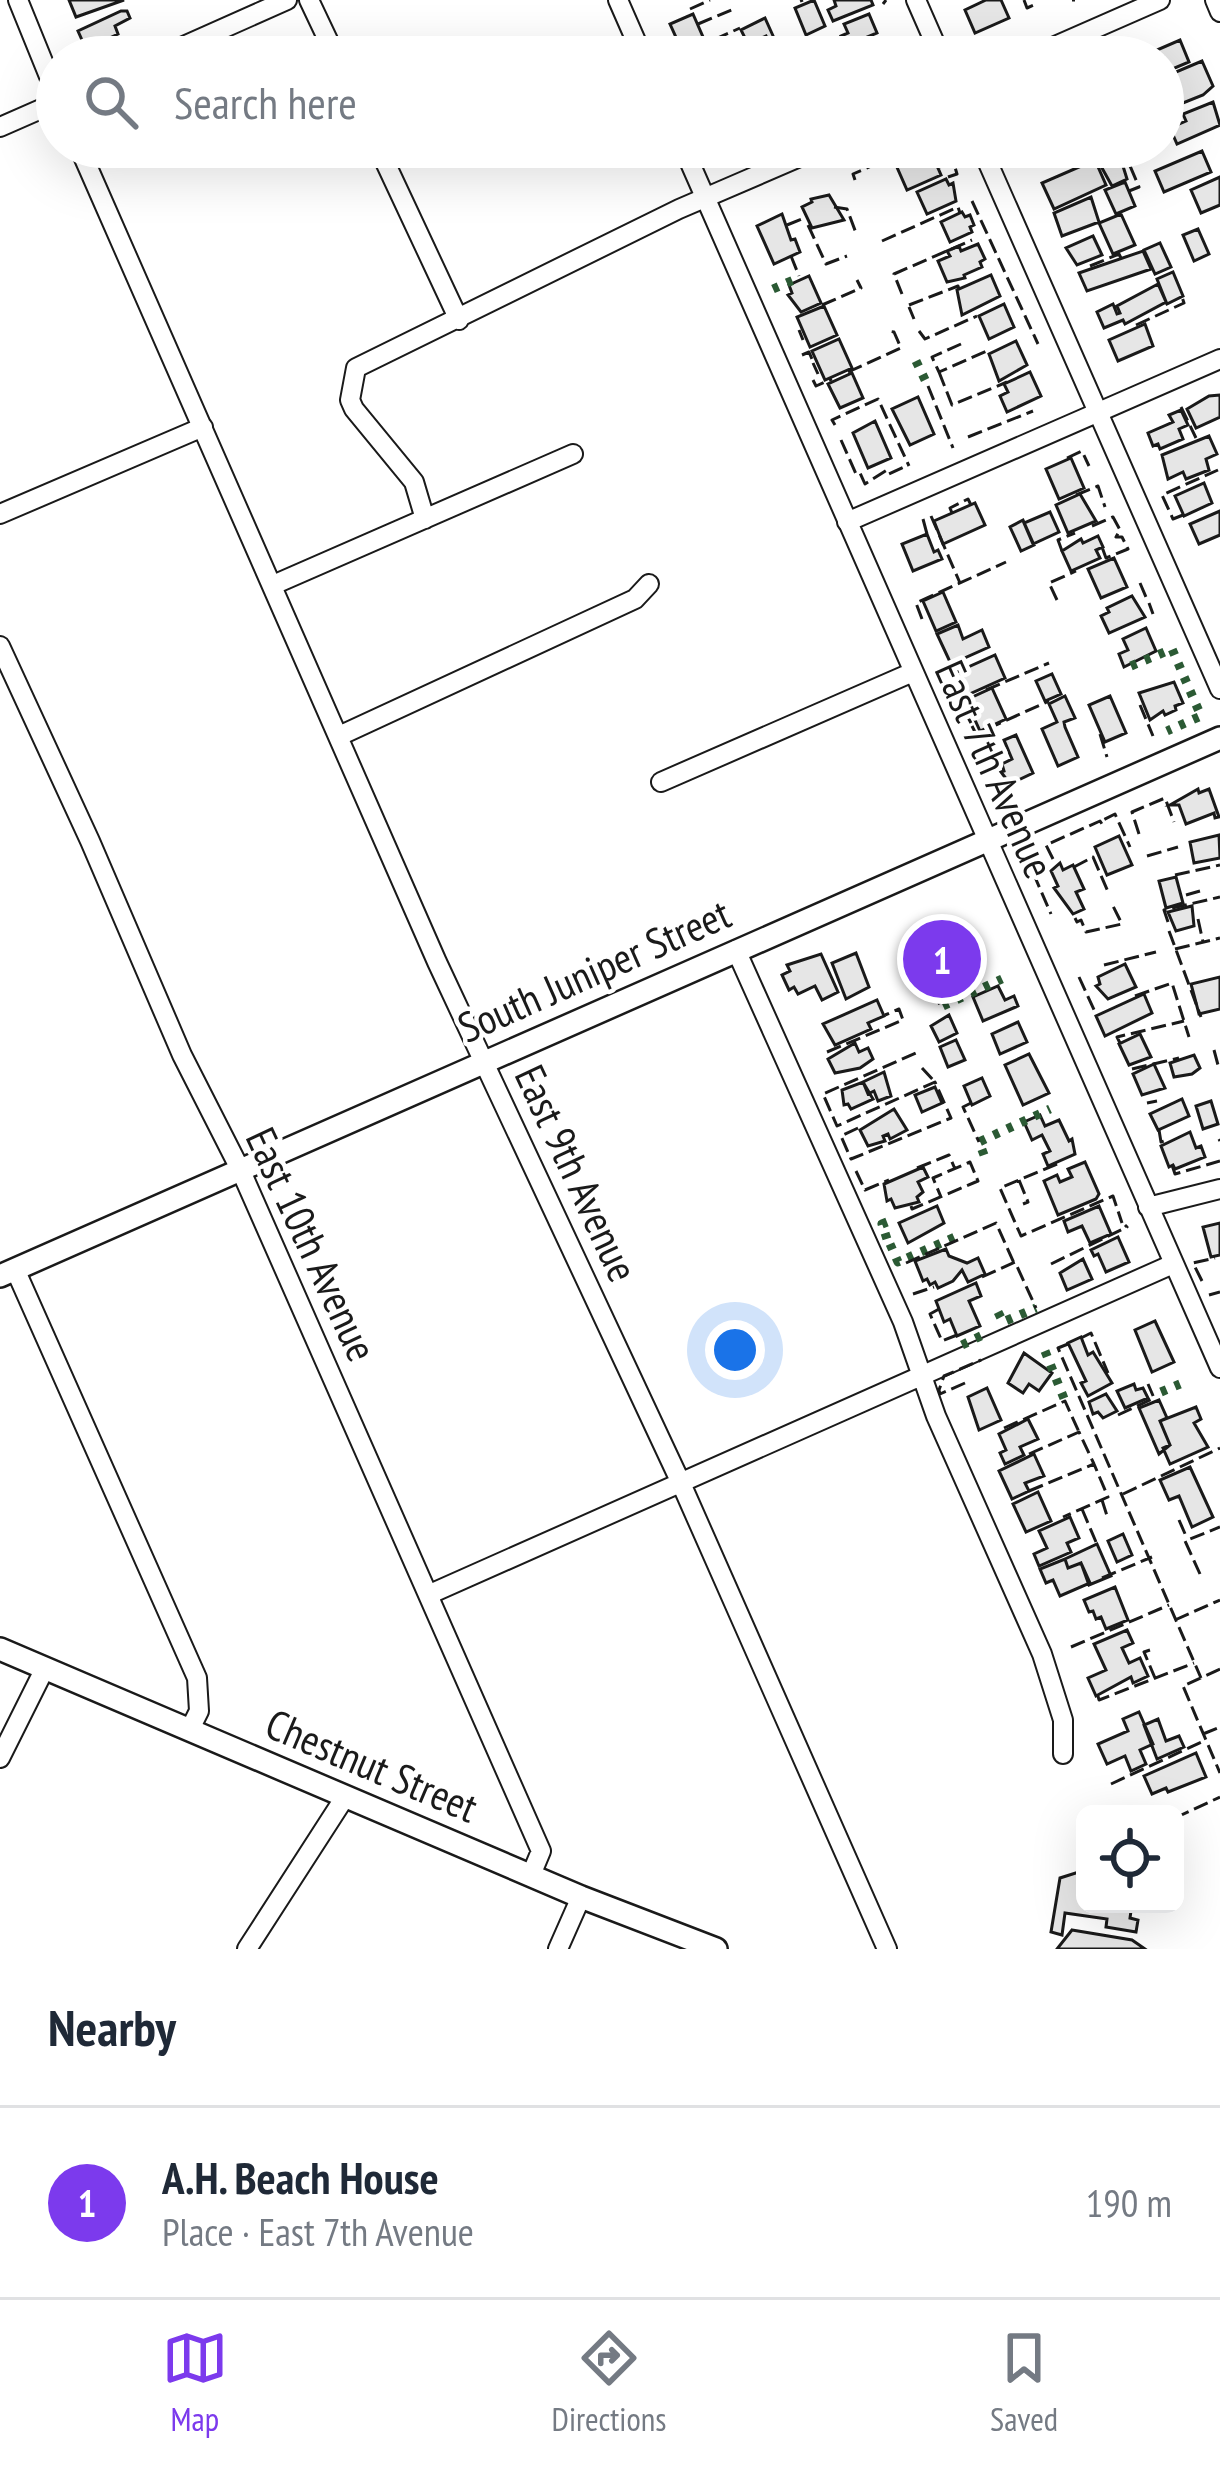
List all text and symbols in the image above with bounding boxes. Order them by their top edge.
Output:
search box [36,36,1184,168]
icon: search [78,69,144,135]
text: Search here [174,73,357,131]
street label: East 7th Avenue [923,652,1067,886]
street label: South Juniper Street [449,885,739,1055]
pin: 1 [903,914,981,1004]
street label: East 9th Avenue [503,1056,651,1290]
street label: East 10th Avenue [234,1119,390,1369]
your location [705,1320,765,1380]
street label: Chestnut Street [258,1696,487,1834]
map controls [1076,1805,1184,1913]
button: locate [1076,1805,1184,1913]
text: Nearby [48,1994,176,2060]
text: A.H. Beach House [162,2148,439,2206]
text: 1 [78,2177,96,2228]
text: 190 m [1086,2177,1172,2228]
text: Place · East 7th Avenue [162,2206,474,2257]
tab: Map [162,2325,228,2440]
tab: Directions [552,2325,666,2440]
tab: Saved [990,2325,1058,2440]

